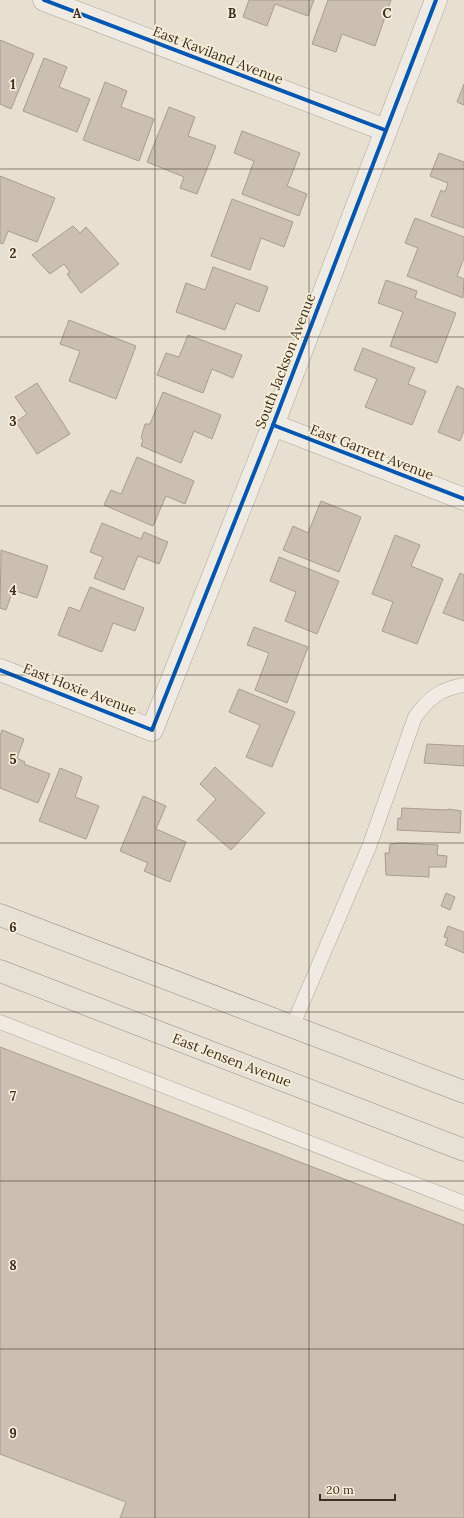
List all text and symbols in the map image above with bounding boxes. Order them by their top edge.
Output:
text: A [73,5,82,22]
text: B [228,5,237,22]
text: C [383,5,392,22]
street label: East Kaviland Avenue [150,22,286,88]
text: 1 [10,76,16,93]
text: 2 [10,245,17,262]
street label: South Jackson Avenue [251,290,319,431]
text: 3 [9,413,17,430]
street label: East Garrett Avenue [308,420,437,484]
text: 4 [9,582,17,599]
street label: East Hoxie Avenue [21,659,140,719]
text: 5 [9,751,17,768]
text: 6 [9,919,17,936]
street label: East Jensen Avenue [170,1029,295,1091]
text: 7 [10,1088,16,1105]
text: 8 [9,1257,17,1274]
text: 9 [9,1425,17,1442]
scale bar [320,1476,395,1502]
text: 20 m [326,1482,354,1497]

